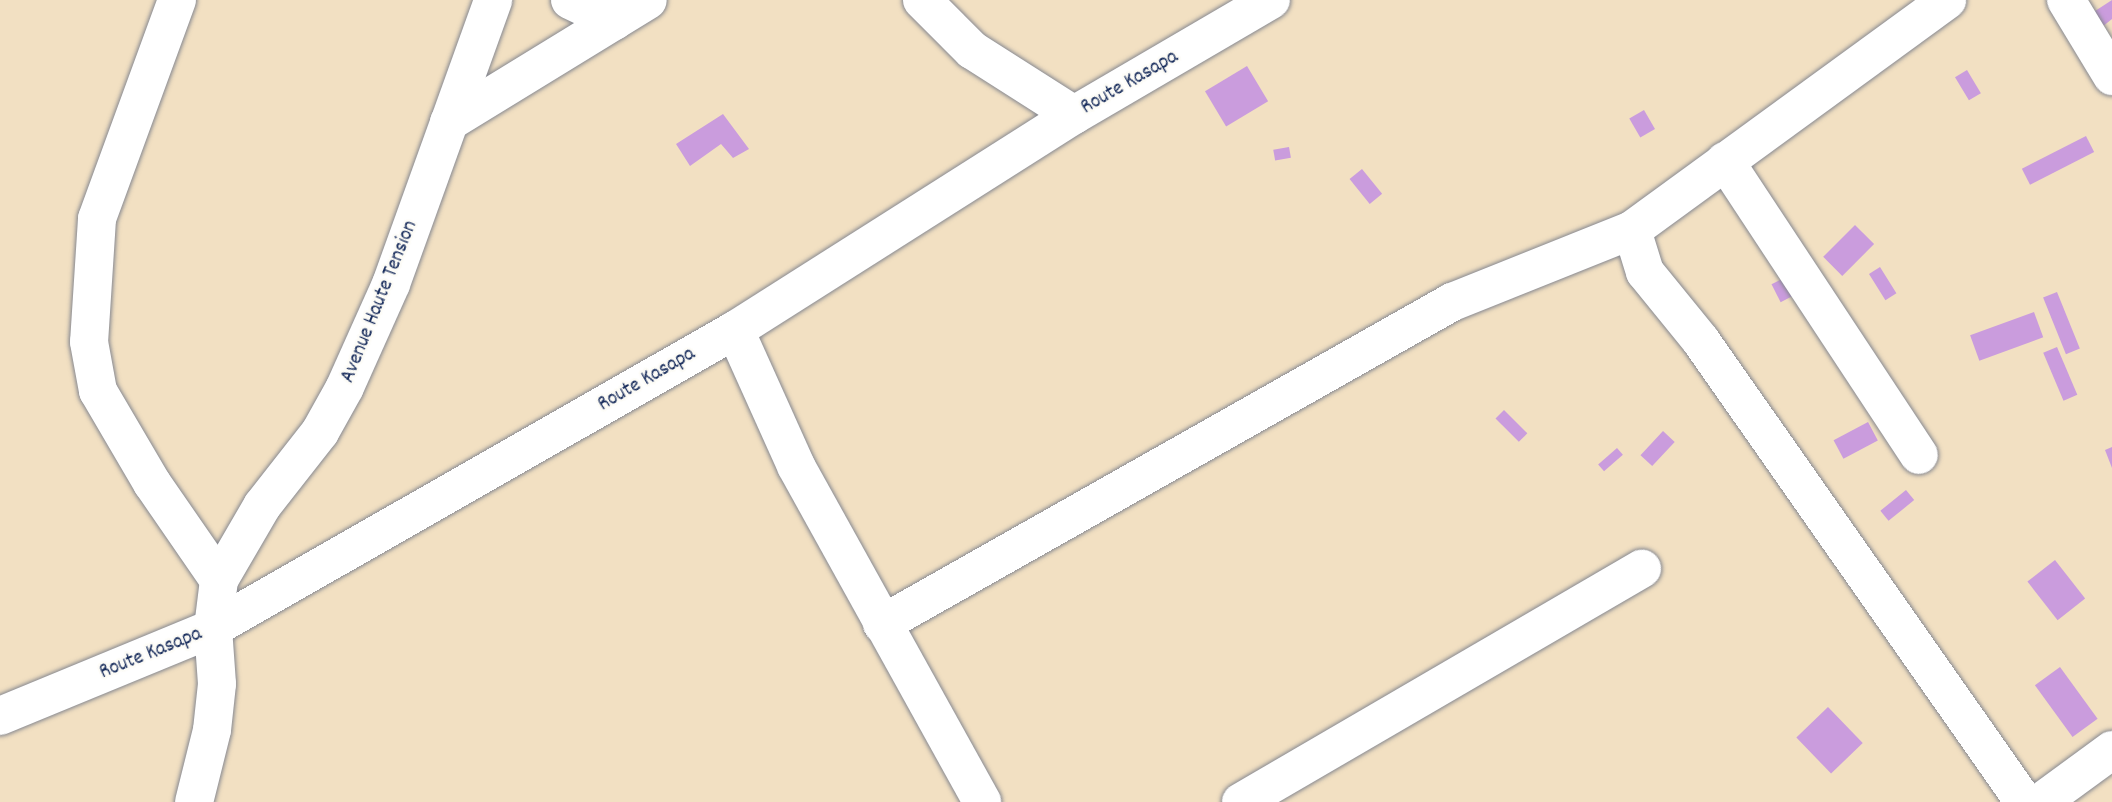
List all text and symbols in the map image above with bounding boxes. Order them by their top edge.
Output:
street label: Route Kasapa [1077,45,1183,121]
street label: Avenue Haute Tension [336,217,424,387]
street label: Route Kasapa [594,342,700,418]
street label: Route Kasapa [96,622,206,686]

